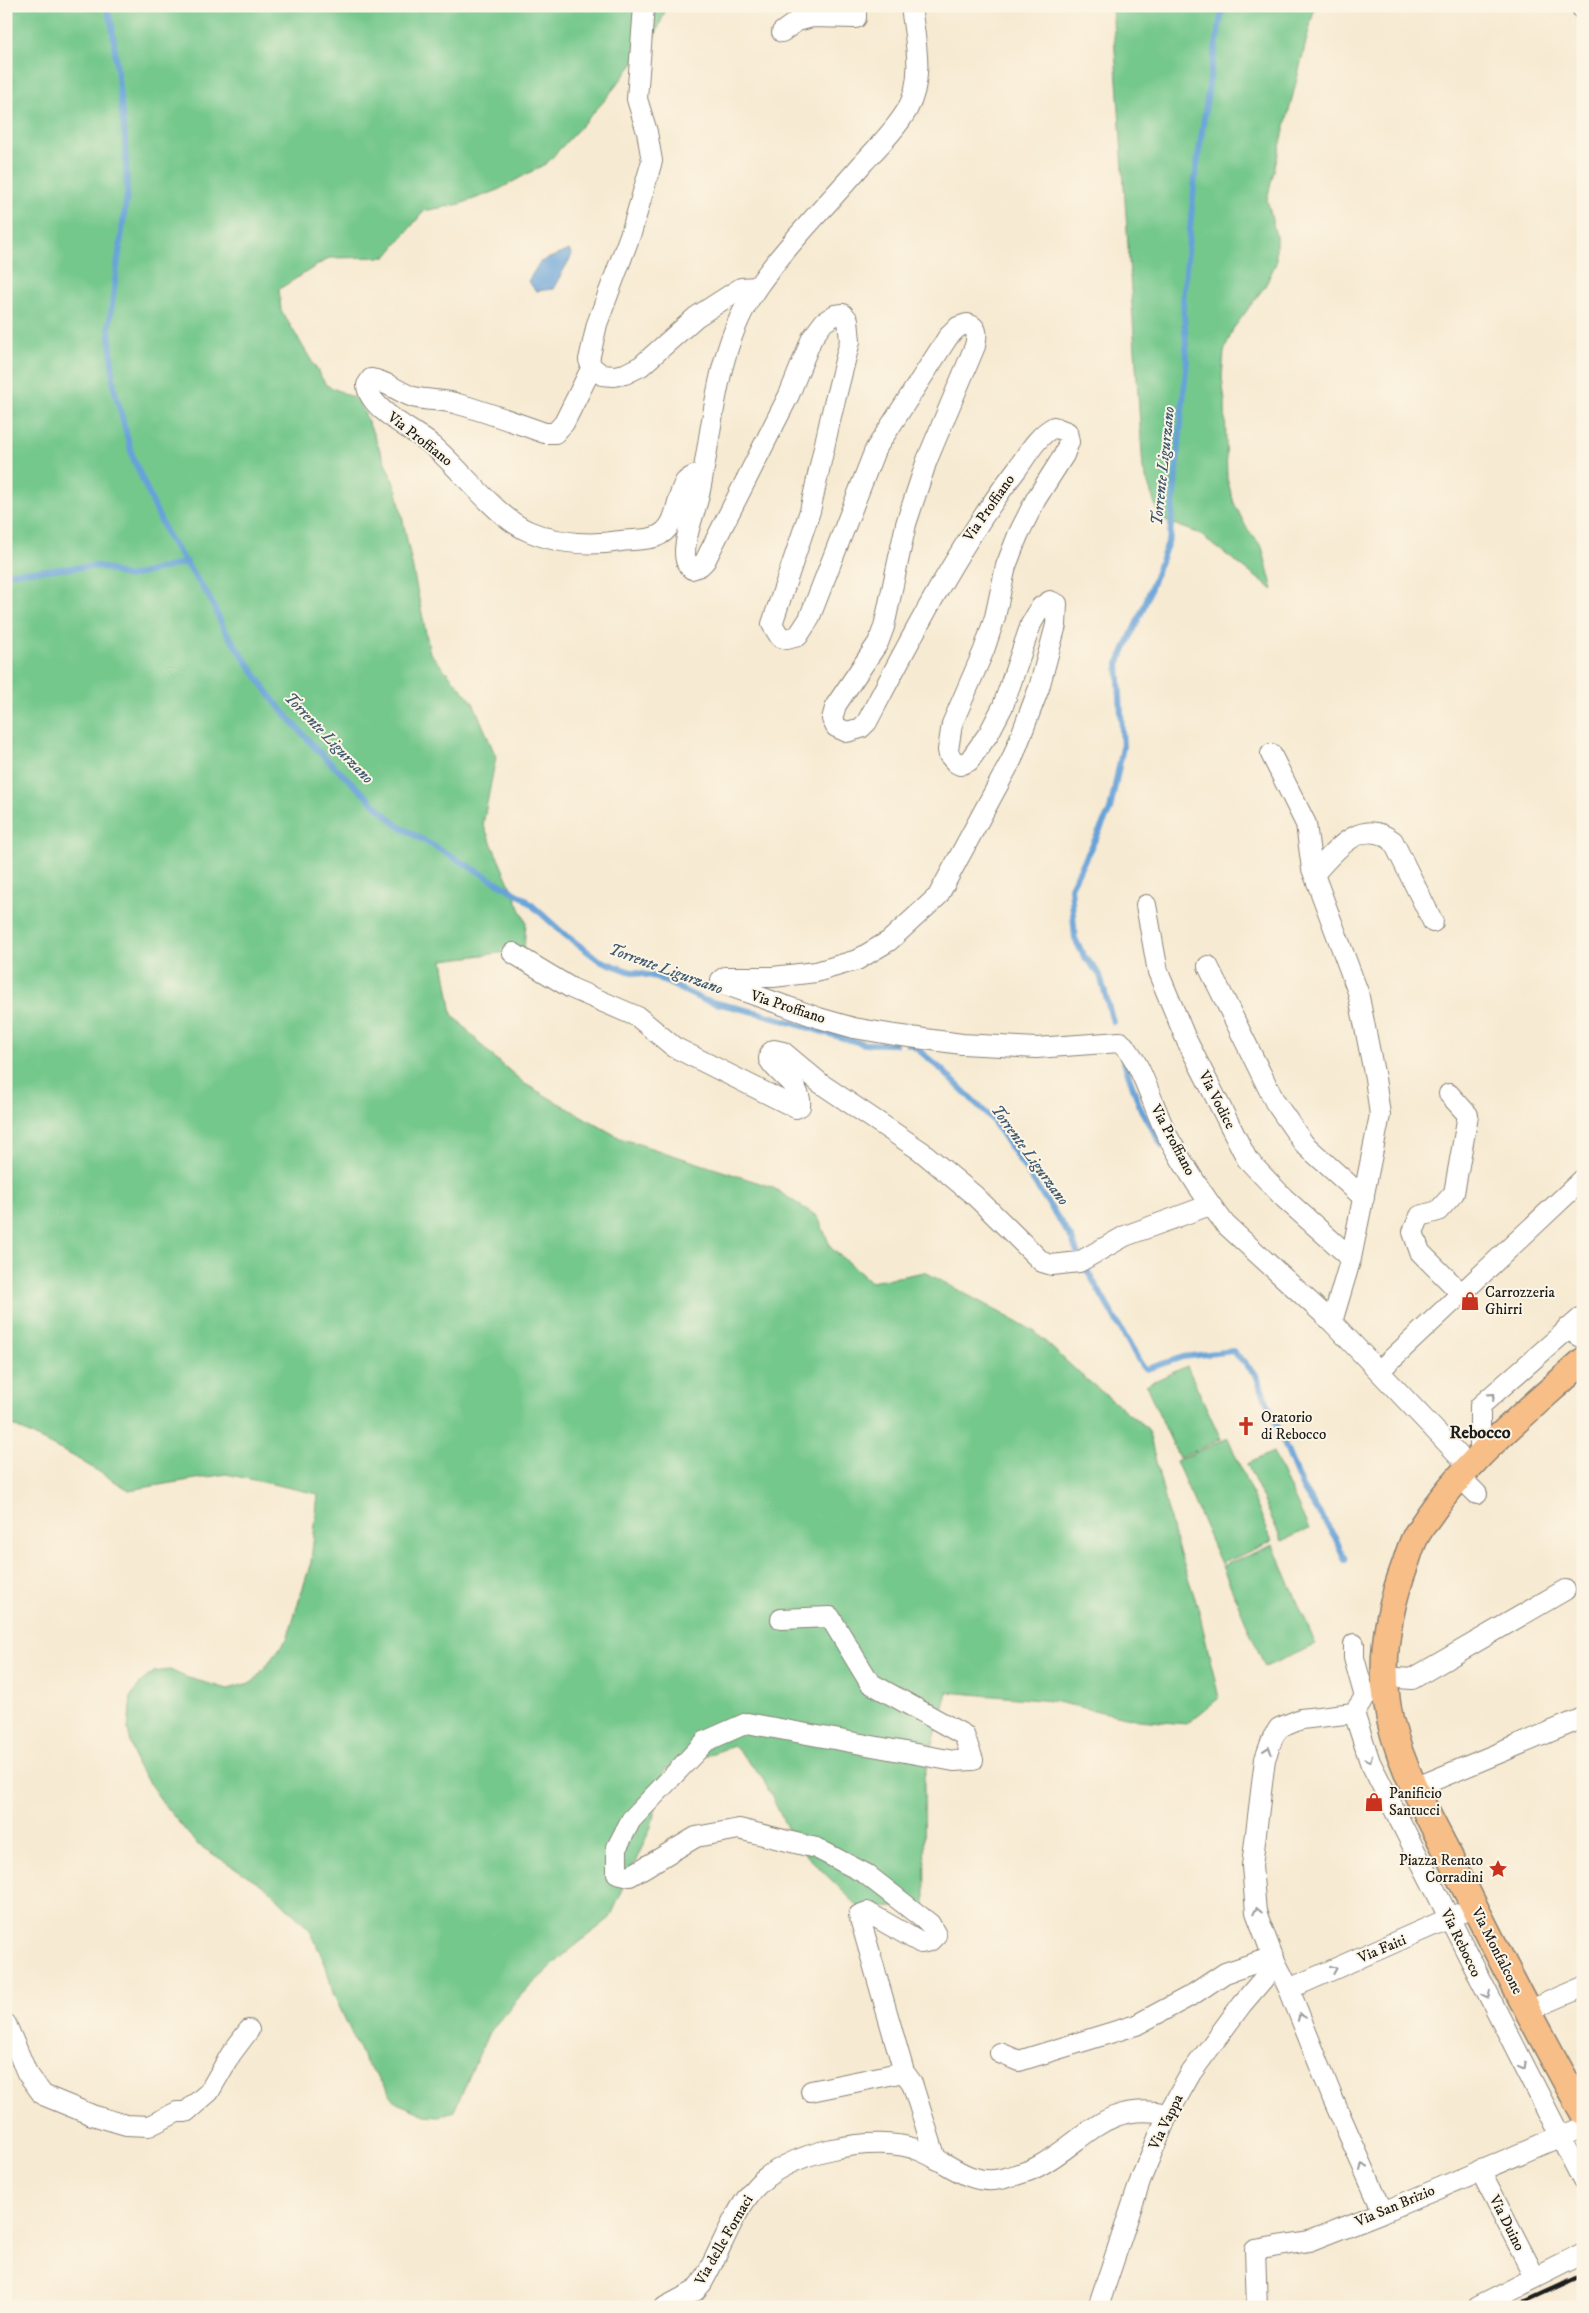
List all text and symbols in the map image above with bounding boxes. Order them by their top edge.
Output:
water label: Torrente Ligurzano [1147,405,1179,527]
street label: Via Proffiano [383,407,456,470]
street label: Via Proffiano [958,471,1019,546]
water label: Torrente Ligurzano [280,688,378,788]
water label: Torrente Ligurzano [606,939,726,999]
street label: Via Proffiano [747,986,828,1028]
street label: Via Vodice [1194,1067,1240,1132]
street label: Via Proffiano [1146,1100,1200,1179]
water label: Torrente Ligurzano [987,1101,1073,1209]
place label: Carrozzeria Ghirri [1485,1283,1555,1319]
shop icon: Carrozzeria Ghirri [1459,1290,1481,1312]
one-way arrow [1486,1392,1495,1401]
place label: Oratorio di Rebocco [1261,1408,1326,1444]
church icon: Oratorio di Rebocco [1235,1415,1257,1437]
district label: Rebocco [1450,1422,1511,1444]
one-way arrow [1262,1747,1272,1755]
one-way arrow [1363,1754,1374,1763]
place label: Panificio Santucci [1389,1784,1442,1820]
shop icon: Panificio Santucci [1363,1791,1385,1813]
place label: Piazza Renato Corradini [1399,1851,1483,1887]
place icon: Piazza Renato Corradini [1487,1858,1509,1880]
street label: Via Monfalcone [1467,1904,1527,1998]
street label: Via Rebocco [1436,1905,1486,1980]
one-way arrow [1253,1907,1263,1916]
street label: Via Faiti [1354,1930,1409,1968]
one-way arrow [1329,1965,1338,1976]
one-way arrow [1481,1989,1491,1998]
one-way arrow [1296,2013,1307,2022]
one-way arrow [1517,2061,1527,2070]
street label: Via Vappa [1144,2091,1188,2154]
one-way arrow [1359,2163,1370,2172]
street label: Via San Brizio [1351,2181,1438,2232]
street label: Via delle Fornaci [690,2191,758,2289]
street label: Via Duino [1484,2191,1529,2254]

